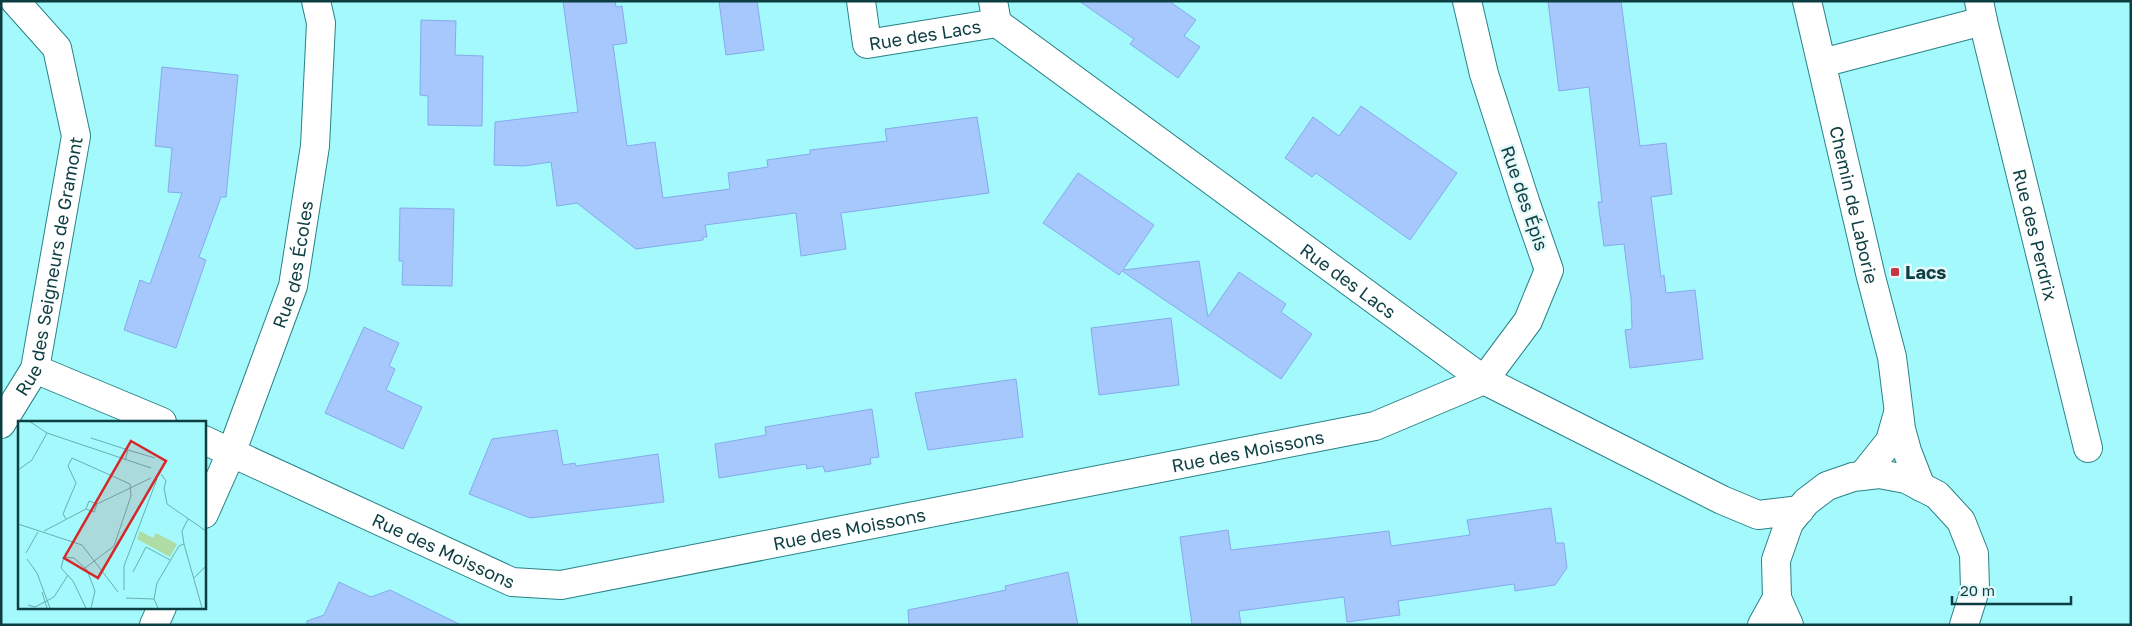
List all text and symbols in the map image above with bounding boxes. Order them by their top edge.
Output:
street label: Rue des Lacs [867,15,983,55]
street label: Chemin de Laborie [1825,124,1883,286]
street label: Rue des Seigneurs de Gramont [10,135,87,400]
street label: Rue des Épis [1497,143,1553,253]
street label: Rue des Perdrix [2009,166,2062,303]
street label: Rue des Écoles [267,199,317,331]
street label: Rue des Lacs [1296,238,1401,323]
place label: Lacs [1905,261,1946,283]
marker: Lacs [1889,266,1901,278]
inset map [18,421,205,608]
street label: Rue des Moissons [1170,425,1326,477]
street label: Rue des Moissons [771,503,927,554]
street label: Rue des Moissons [369,508,519,593]
scale bar [1952,574,2071,606]
text: 20 m [1960,581,1995,599]

